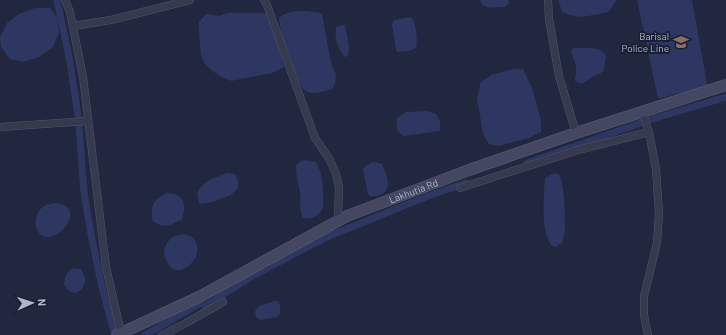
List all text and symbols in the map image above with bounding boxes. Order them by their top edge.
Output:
place label: Barisal Police Line [622,30,669,54]
school or university icon: Barisal Police Line [672,33,690,51]
street label: Lakhutia Rd [387,176,440,206]
north arrow [12,283,52,323]
text: N [36,298,49,306]

